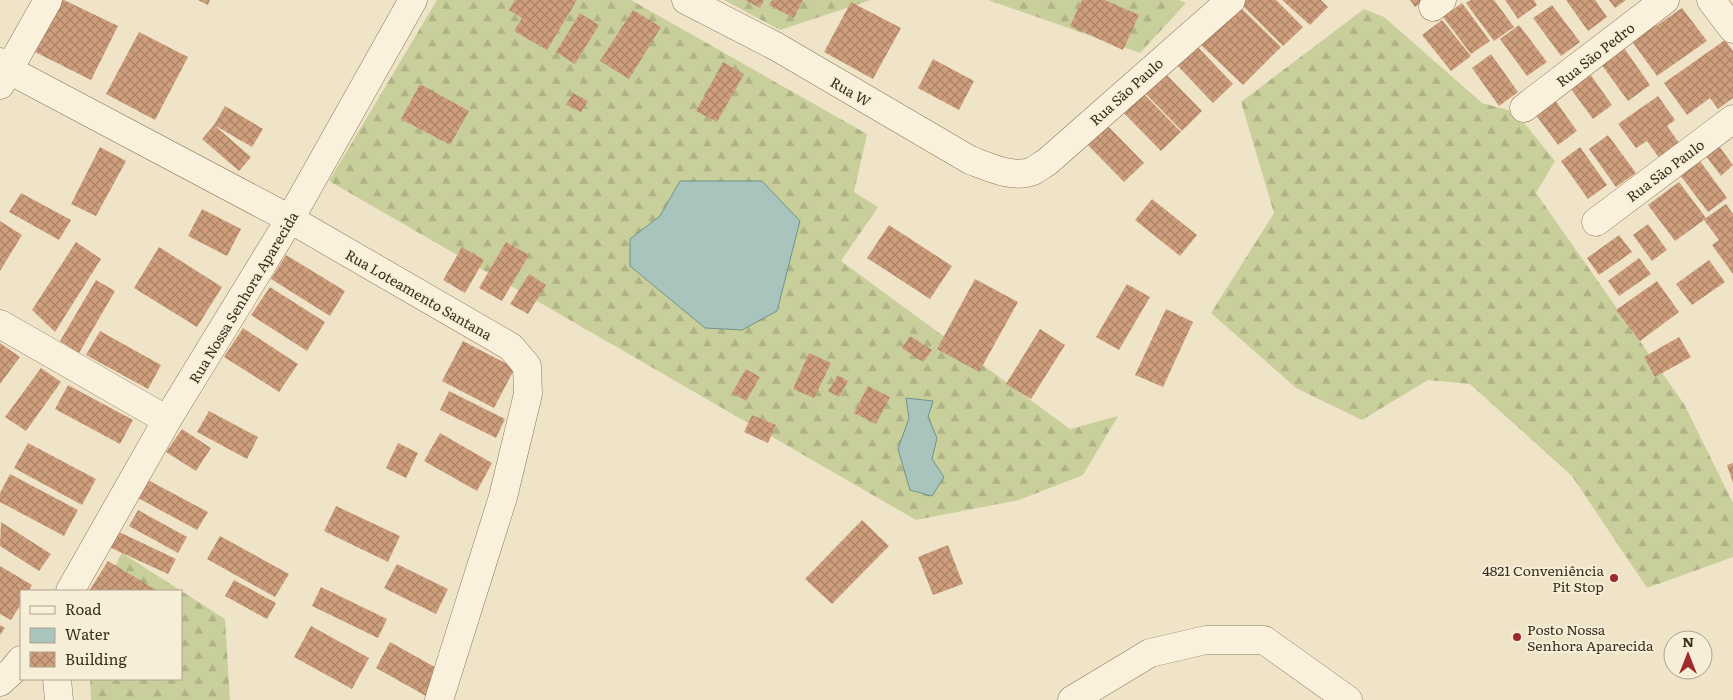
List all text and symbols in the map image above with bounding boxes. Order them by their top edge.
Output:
street label: Rua São Pedro [1552,17,1638,91]
street label: Rua São Paulo [1085,53,1167,129]
street label: Rua W [827,71,875,111]
street label: Rua São Paulo [1622,134,1708,206]
street label: Rua Nossa Senhora Aparecida [184,207,303,387]
street label: Rua Loteamento Santana [342,244,496,344]
place label: 4821 Conveniência Pit Stop [1482,560,1604,596]
marker: 4821 Conveniência Pit Stop [1608,572,1620,584]
legend [20,590,182,680]
text: Road [65,597,101,620]
place label: Posto Nossa Senhora Aparecida [1527,619,1654,655]
text: Water [65,622,110,645]
north arrow [1663,630,1713,680]
marker: Posto Nossa Senhora Aparecida [1511,631,1523,643]
text: N [1682,631,1694,651]
text: Building [65,647,127,670]

